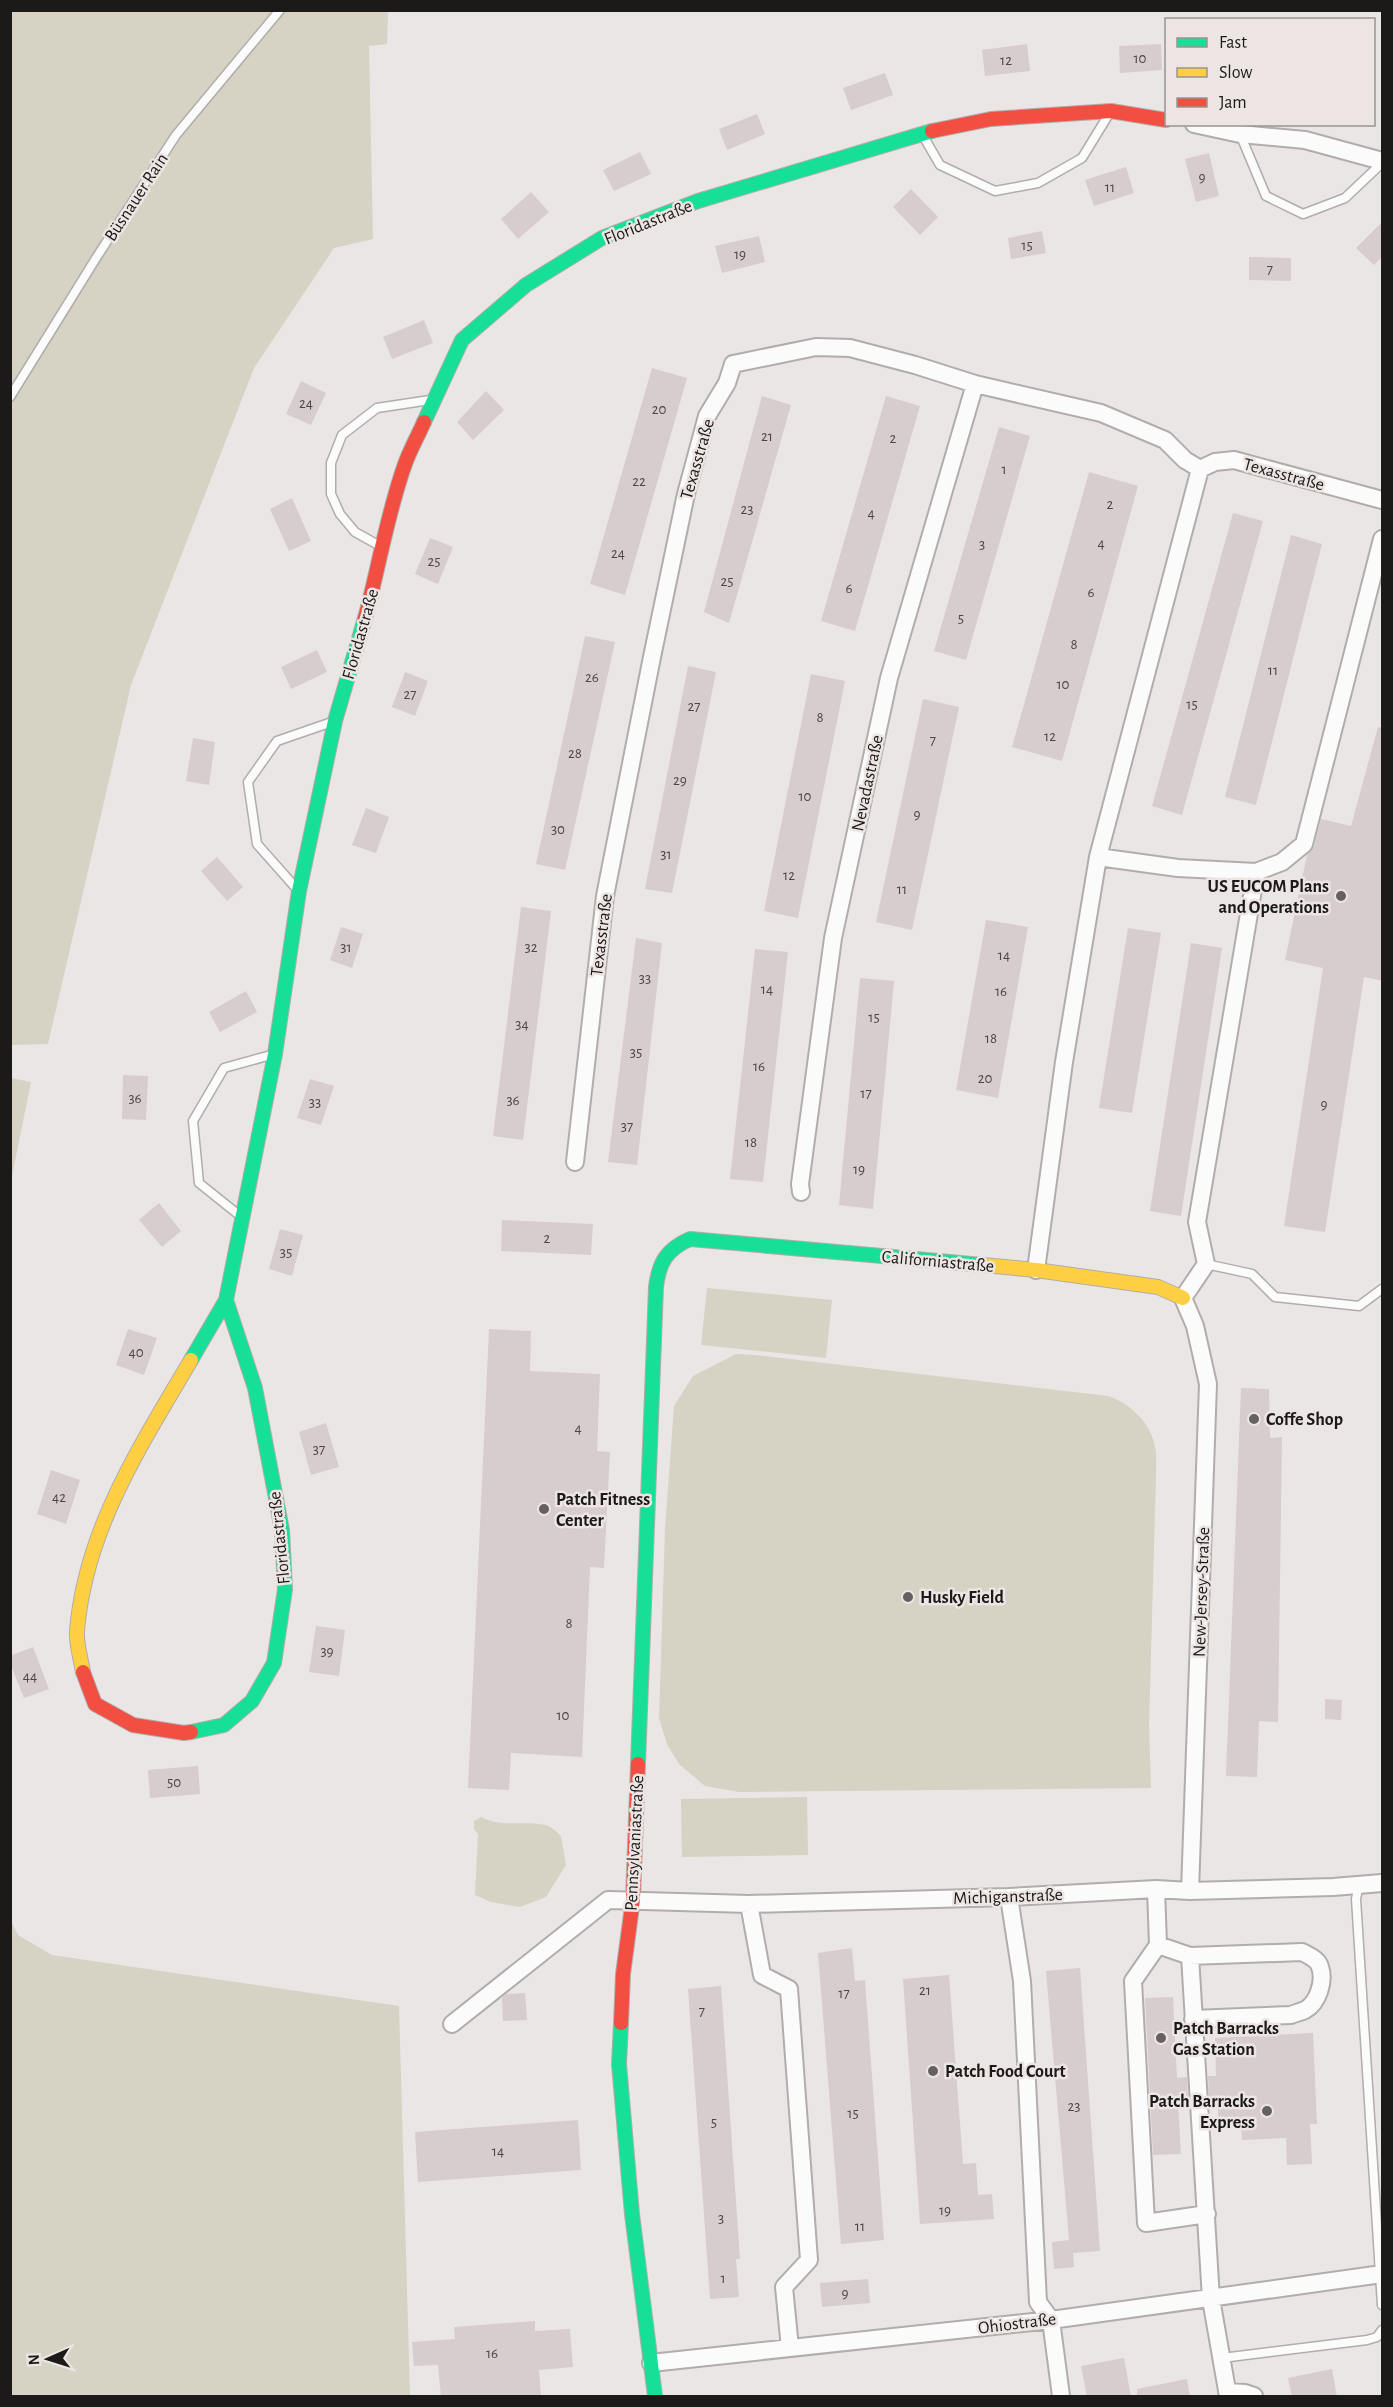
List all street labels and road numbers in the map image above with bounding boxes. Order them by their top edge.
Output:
street label: Büsnauer Rain [102,150,172,245]
street label: Floridastraße [602,197,695,249]
street label: Texasstraße [678,417,718,502]
street label: Texasstraße [1241,456,1326,494]
street label: Floridastraße [339,587,382,682]
street label: Nevadastraße [849,733,887,833]
street label: Texasstraße [588,893,616,977]
street label: Californiastraße [881,1248,995,1276]
street label: Floridastraße [266,1491,294,1585]
street label: New-Jersey-Straße [1191,1527,1213,1657]
street label: Pennsylvaniastraße [622,1775,648,1911]
street label: Michiganstraße [953,1886,1063,1908]
street label: Ohiostraße [977,2310,1057,2338]

